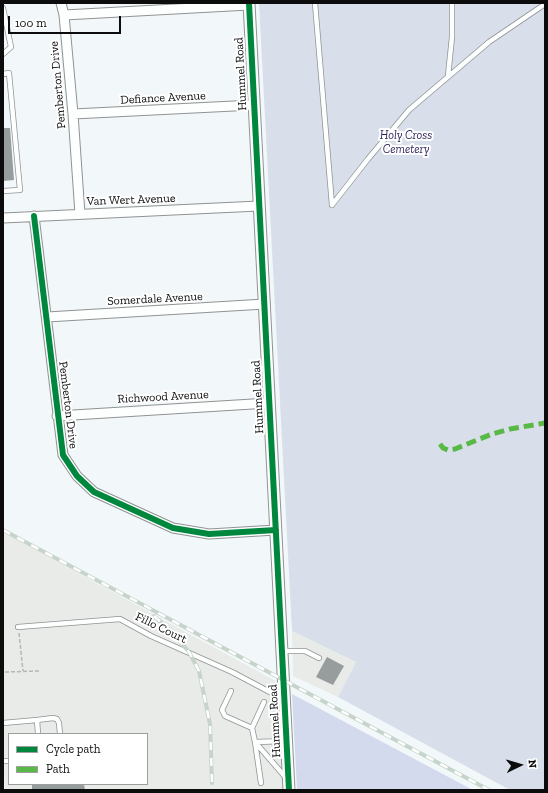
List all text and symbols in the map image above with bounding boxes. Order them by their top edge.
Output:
scale bar [10,8,123,34]
text: 100 m [15,16,47,30]
street label: Hummel Road [232,37,250,111]
street label: Pemberton Drive [47,40,69,130]
street label: Defiance Avenue [120,89,206,107]
park label: Holy Cross Cemetery [380,129,432,157]
street label: Van Wert Avenue [86,191,176,209]
street label: Somerdale Avenue [107,289,203,309]
street label: Pemberton Drive [55,360,81,450]
street label: Hummel Road [249,360,267,434]
street label: Richwood Avenue [117,387,209,407]
street label: Fillo Court [133,609,189,647]
street label: Hummel Road [266,684,284,758]
legend [8,733,148,785]
text: Cycle path [46,742,100,756]
north arrow [500,745,540,785]
text: N [526,759,539,769]
text: Path [46,762,70,776]

